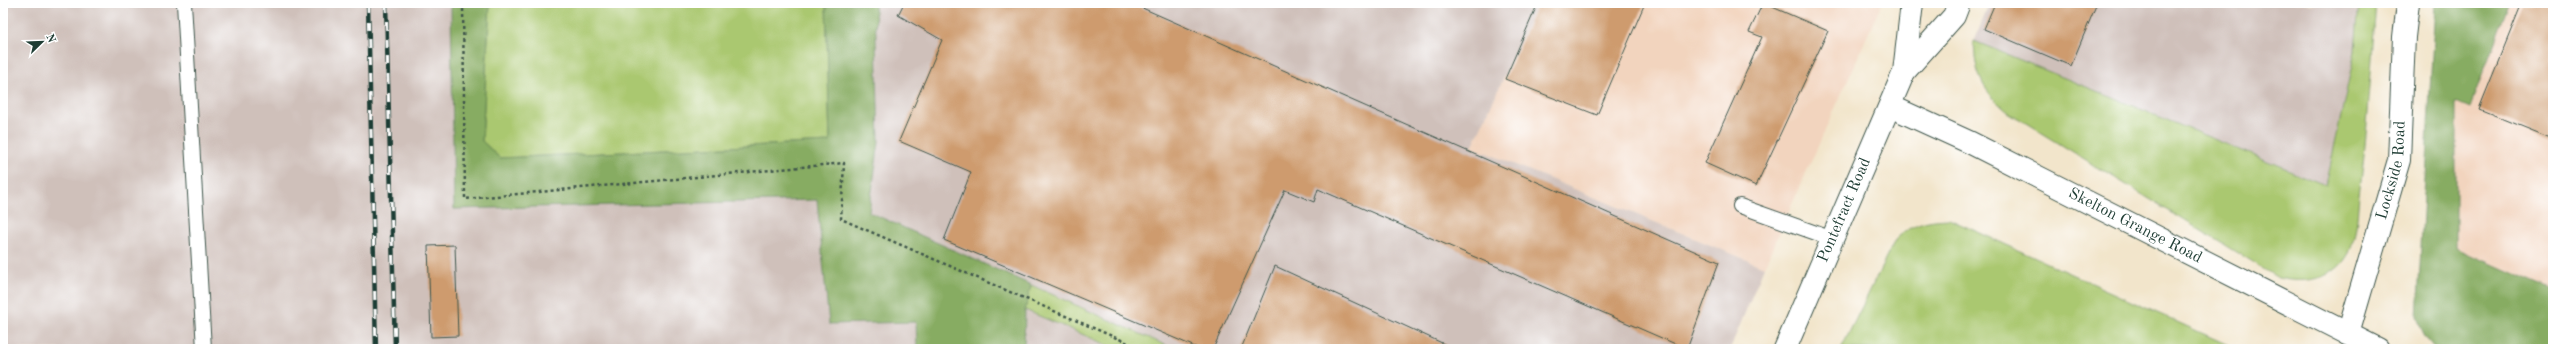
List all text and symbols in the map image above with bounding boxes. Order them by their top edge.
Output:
north arrow [22,22,62,62]
text: N [43,33,57,45]
street label: Lockside Road [2374,120,2409,222]
street label: Pontefract Road [1815,156,1874,265]
street label: Skelton Grange Road [2066,186,2205,266]

